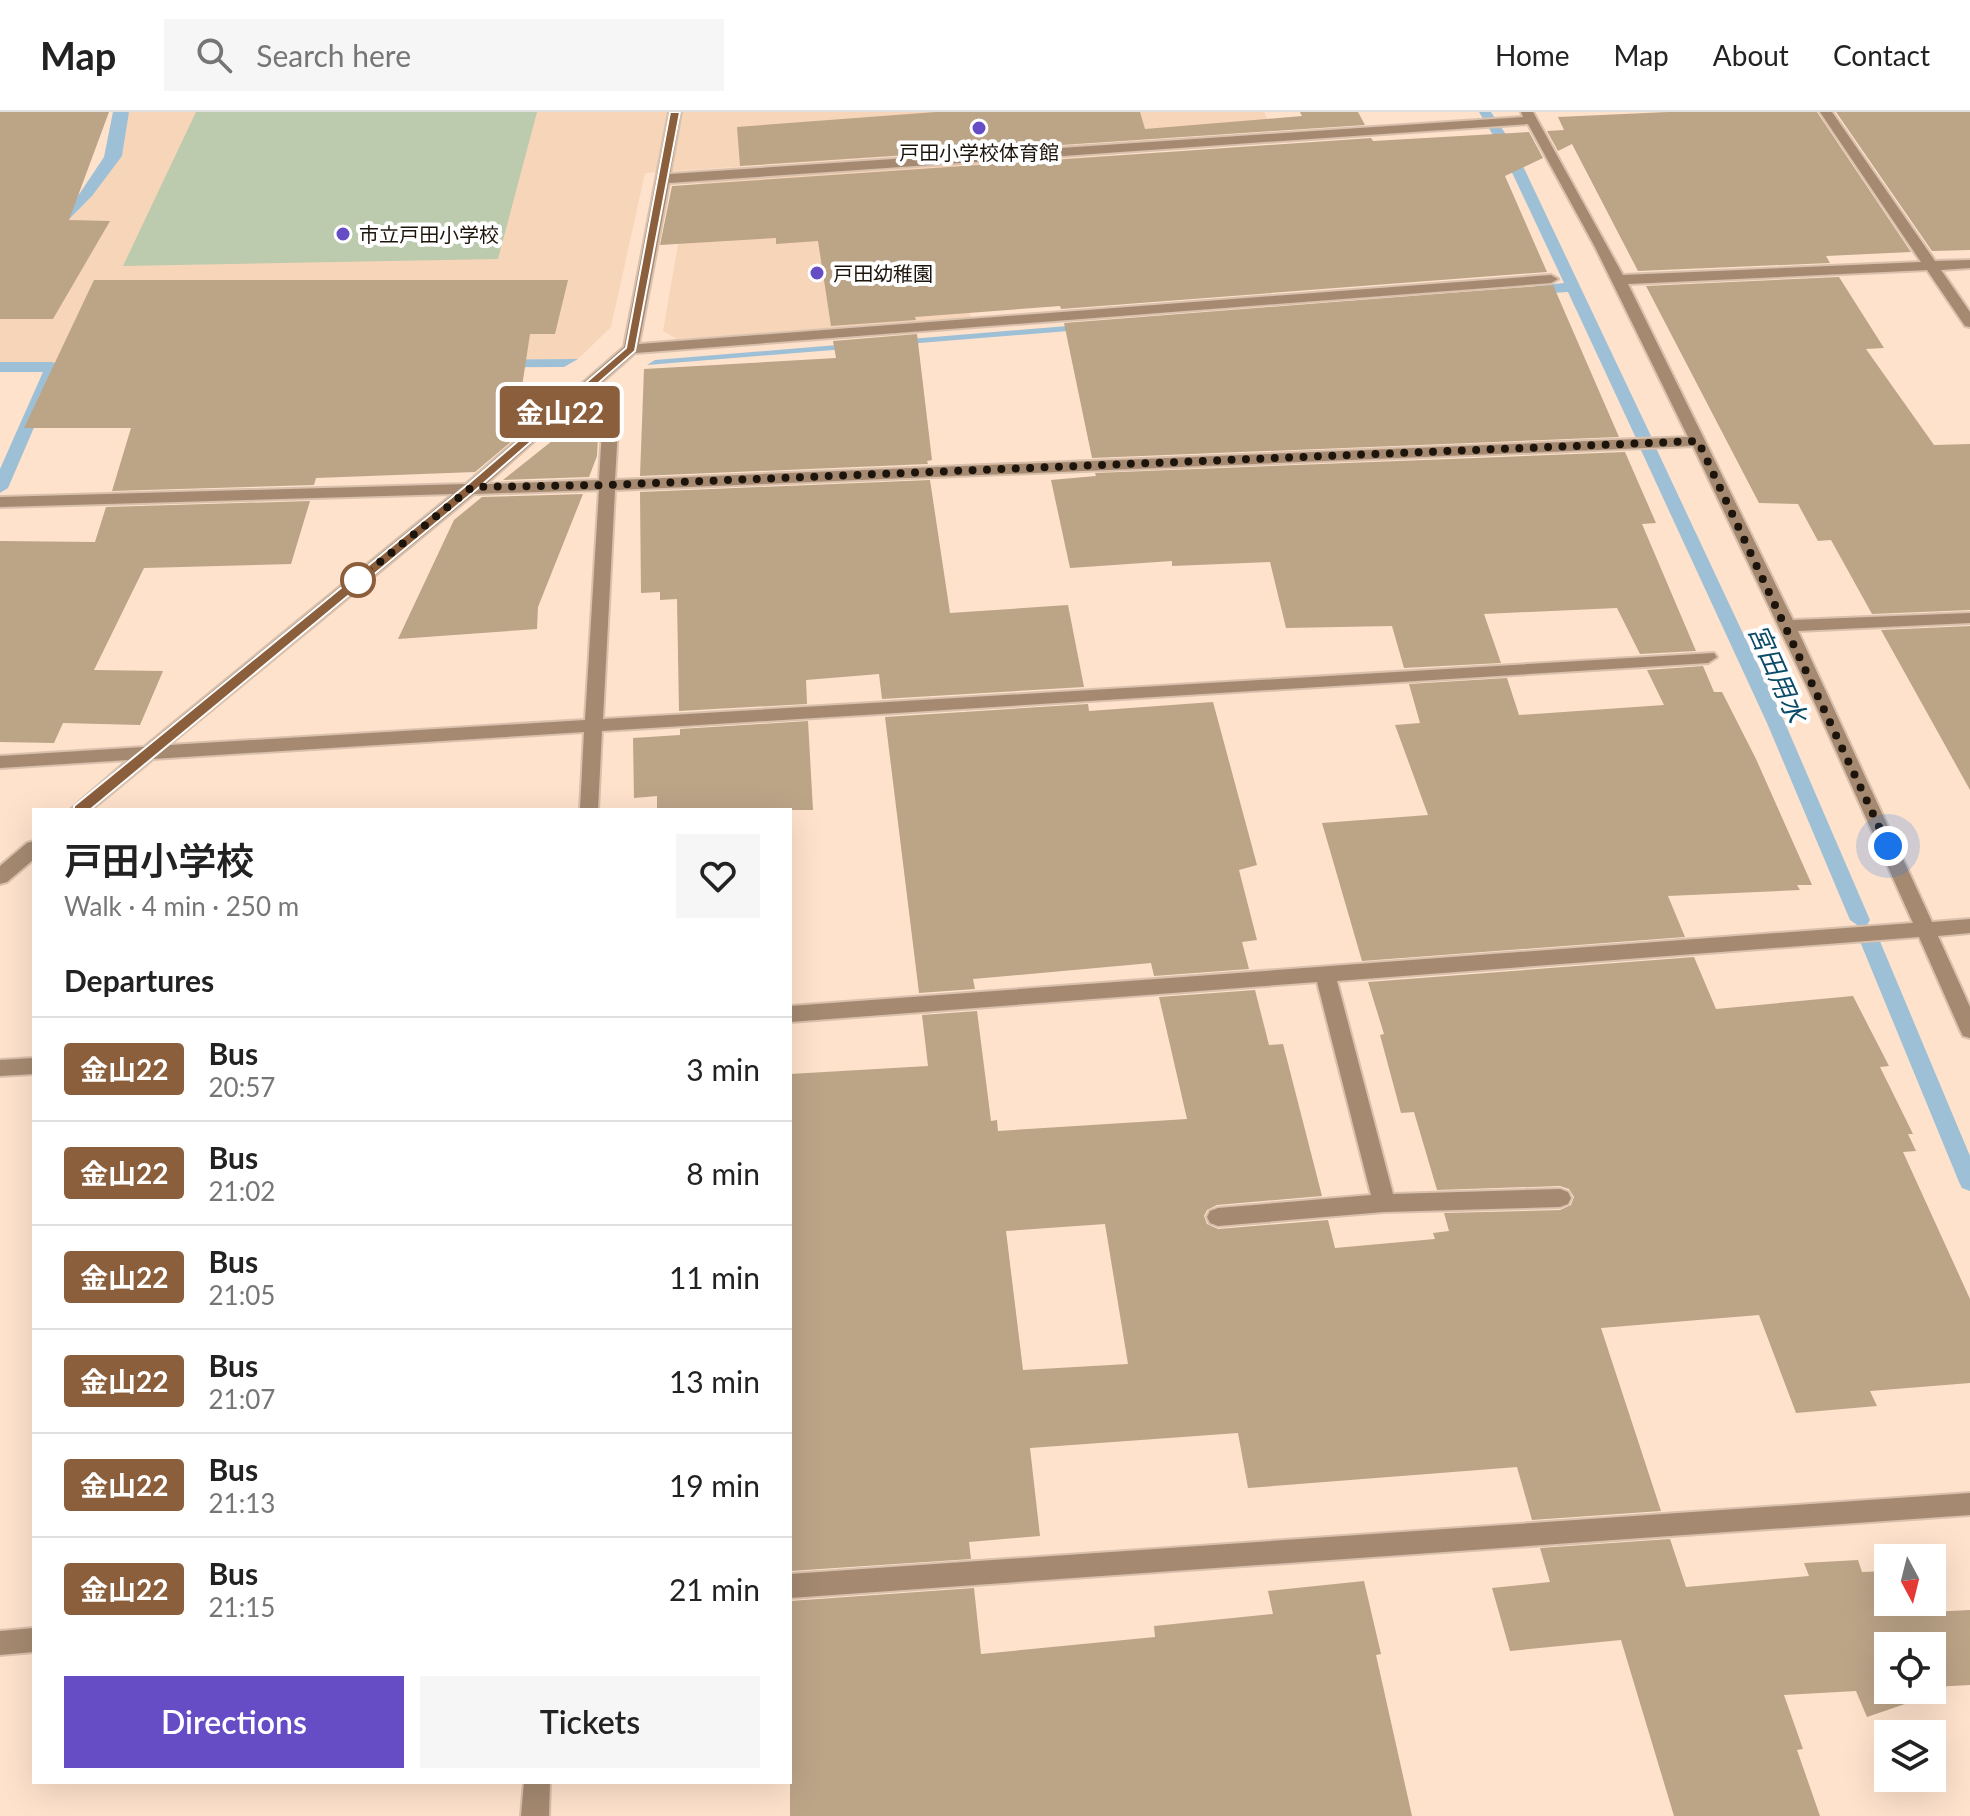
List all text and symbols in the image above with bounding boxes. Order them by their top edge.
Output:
search box [164,19,724,91]
text: Map [40,32,116,78]
icon: search [192,33,236,77]
text: Search here [256,37,411,73]
text: Home [1495,38,1570,72]
text: Map [1614,38,1669,72]
text: About [1713,38,1789,72]
text: Contact [1833,38,1930,72]
marker: 戸田小学校体育館 [970,119,988,137]
place label: 戸田小学校体育館 [899,140,1059,164]
place label: 市立戸田小学校 [359,222,499,246]
marker: 市立戸田小学校 [334,225,352,243]
place label: 戸田幼稚園 [833,261,933,285]
marker: 戸田幼稚園 [808,264,826,282]
line badge: 金山22 [504,386,616,438]
text: 金山22 [516,395,604,429]
unlabelled marker [341,563,375,597]
water label: 宮田用水 [1742,619,1815,730]
your location [1868,826,1908,866]
button: heart [676,834,760,918]
text: 戸田小学校 [64,837,254,883]
text: Walk · 4 min · 250 m [64,890,299,922]
text: Departures [64,962,214,998]
text: Bus [208,1035,258,1071]
text: 3 min [686,1051,760,1087]
text: 金山22 [80,1052,168,1086]
text: 20:57 [208,1071,275,1103]
text: Bus [208,1139,258,1175]
text: 8 min [686,1155,760,1191]
text: 金山22 [80,1156,168,1190]
text: 21:02 [208,1175,275,1207]
text: Bus [208,1243,258,1279]
text: 11 min [669,1259,760,1295]
text: 金山22 [80,1260,168,1294]
text: 21:05 [208,1279,275,1311]
text: Bus [208,1347,258,1383]
text: 13 min [669,1363,760,1399]
text: 金山22 [80,1364,168,1398]
text: 21:07 [208,1383,275,1415]
text: Bus [208,1451,258,1487]
text: 19 min [669,1467,760,1503]
text: 金山22 [80,1468,168,1502]
text: 21:13 [208,1487,275,1519]
north arrow [1874,1544,1946,1616]
map controls [1874,1544,1946,1792]
text: Bus [208,1555,258,1591]
text: 21 min [669,1571,760,1607]
text: 金山22 [80,1572,168,1606]
text: 21:15 [208,1591,275,1623]
button: locate [1874,1632,1946,1704]
button: Directions [64,1676,404,1768]
button: Tickets [420,1676,760,1768]
button: layers [1874,1720,1946,1792]

